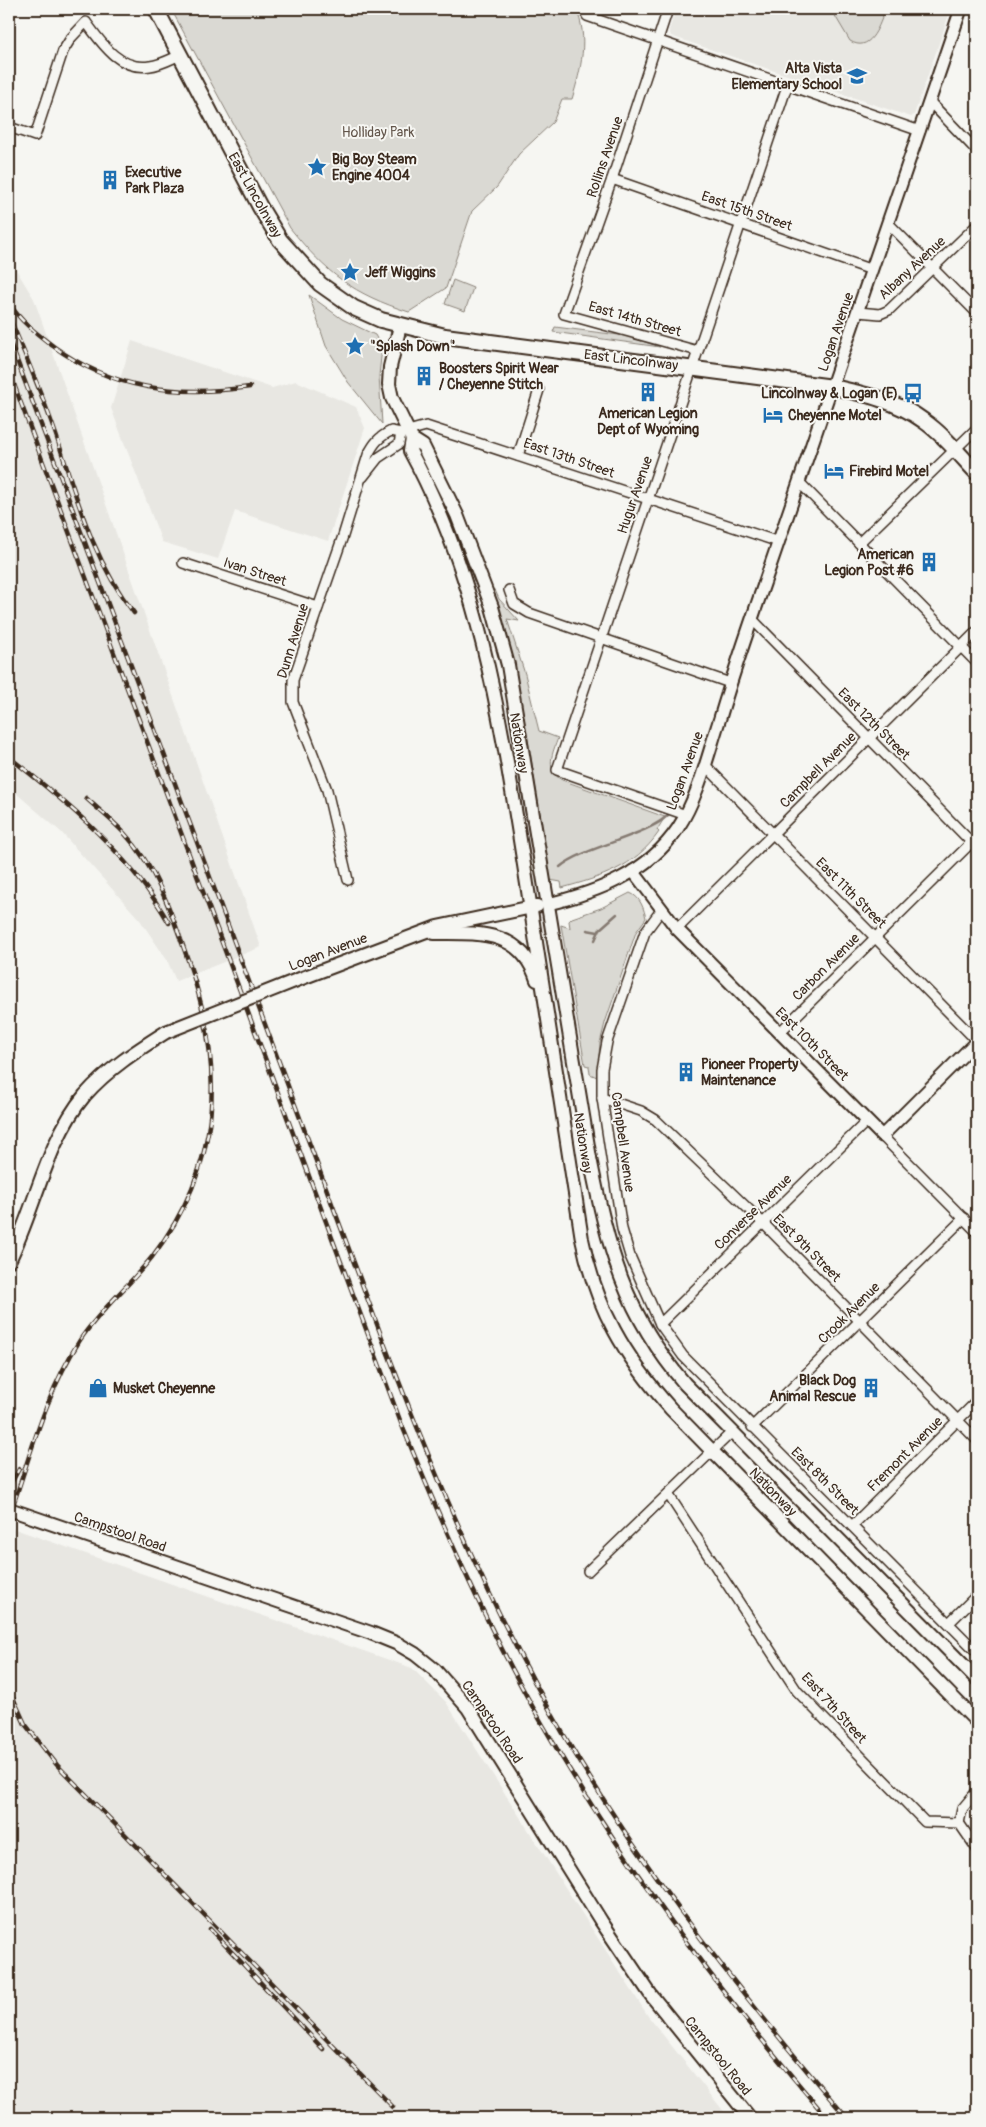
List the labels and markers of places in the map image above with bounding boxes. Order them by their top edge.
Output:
place label: Alta Vista Elementary School [731,60,842,93]
school or university icon: Alta Vista Elementary School [846,65,868,87]
place label: Big Boy Steam Engine 4004 [332,151,417,184]
place icon: Big Boy Steam Engine 4004 [306,156,328,178]
place label: Executive Park Plaza [125,164,184,197]
building icon: Executive Park Plaza [99,169,121,191]
place icon: Jeff Wiggins [339,261,361,283]
place label: Jeff Wiggins [365,264,436,281]
place icon: "Splash Down" [344,335,366,357]
place label: "Splash Down" [370,338,455,355]
place label: Boosters Spirit Wear / Cheyenne Stitch [439,360,560,393]
building icon: Boosters Spirit Wear / Cheyenne Stitch [413,365,435,387]
building icon: American Legion Dept of Wyoming [637,381,659,403]
bus stop icon: Lincolnway & Logan (E) [902,382,924,404]
place label: Lincolnway & Logan (E) [761,385,898,402]
hotel icon: Cheyenne Motel [762,404,784,426]
place label: American Legion Dept of Wyoming [597,405,699,438]
place label: Cheyenne Motel [788,407,882,424]
hotel icon: Firebird Motel [823,460,845,482]
place label: Firebird Motel [849,463,929,480]
place label: American Legion Post #6 [824,546,914,579]
building icon: American Legion Post #6 [918,551,940,573]
place label: Pioneer Property Maintenance [701,1056,798,1089]
building icon: Pioneer Property Maintenance [675,1061,697,1083]
place label: Black Dog Animal Rescue [769,1372,857,1405]
shop icon: Musket Cheyenne [87,1377,109,1399]
building icon: Black Dog Animal Rescue [860,1377,882,1399]
place label: Musket Cheyenne [113,1380,216,1397]

